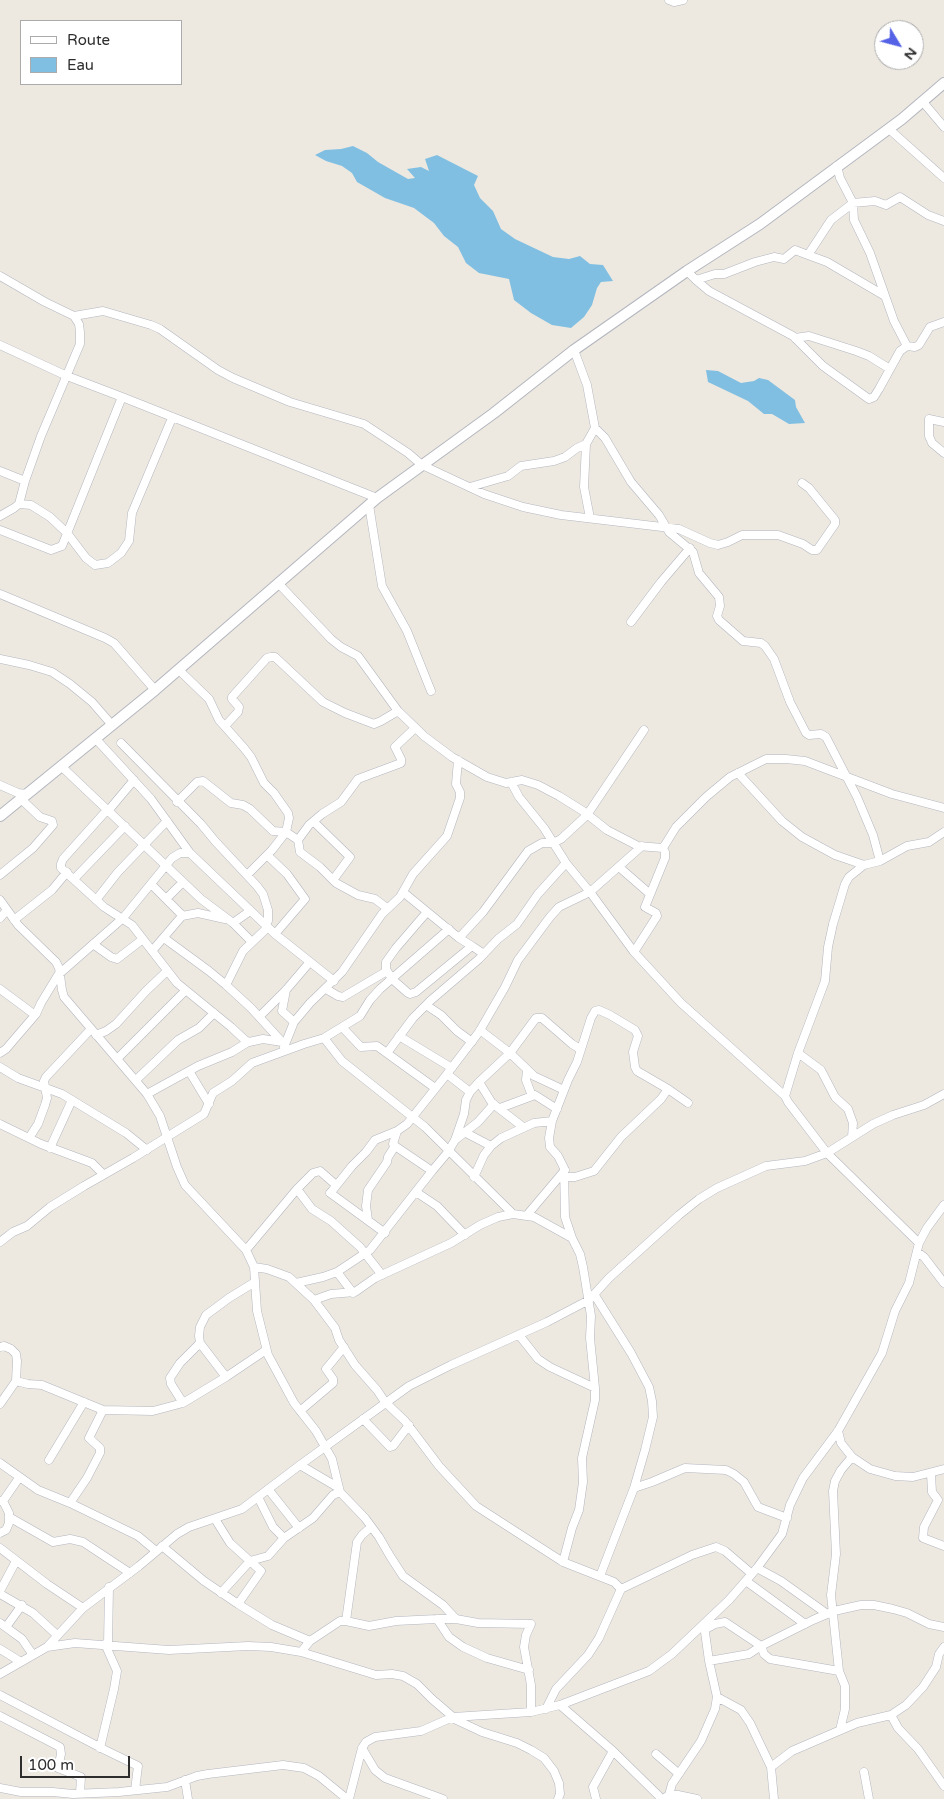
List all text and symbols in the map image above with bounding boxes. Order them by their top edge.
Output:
legend [20,20,182,85]
north arrow [874,20,924,70]
text: Route [67,31,110,49]
text: N [900,44,921,63]
text: Eau [67,56,94,74]
scale bar [22,1746,132,1778]
text: 100 m [28,1756,74,1774]

